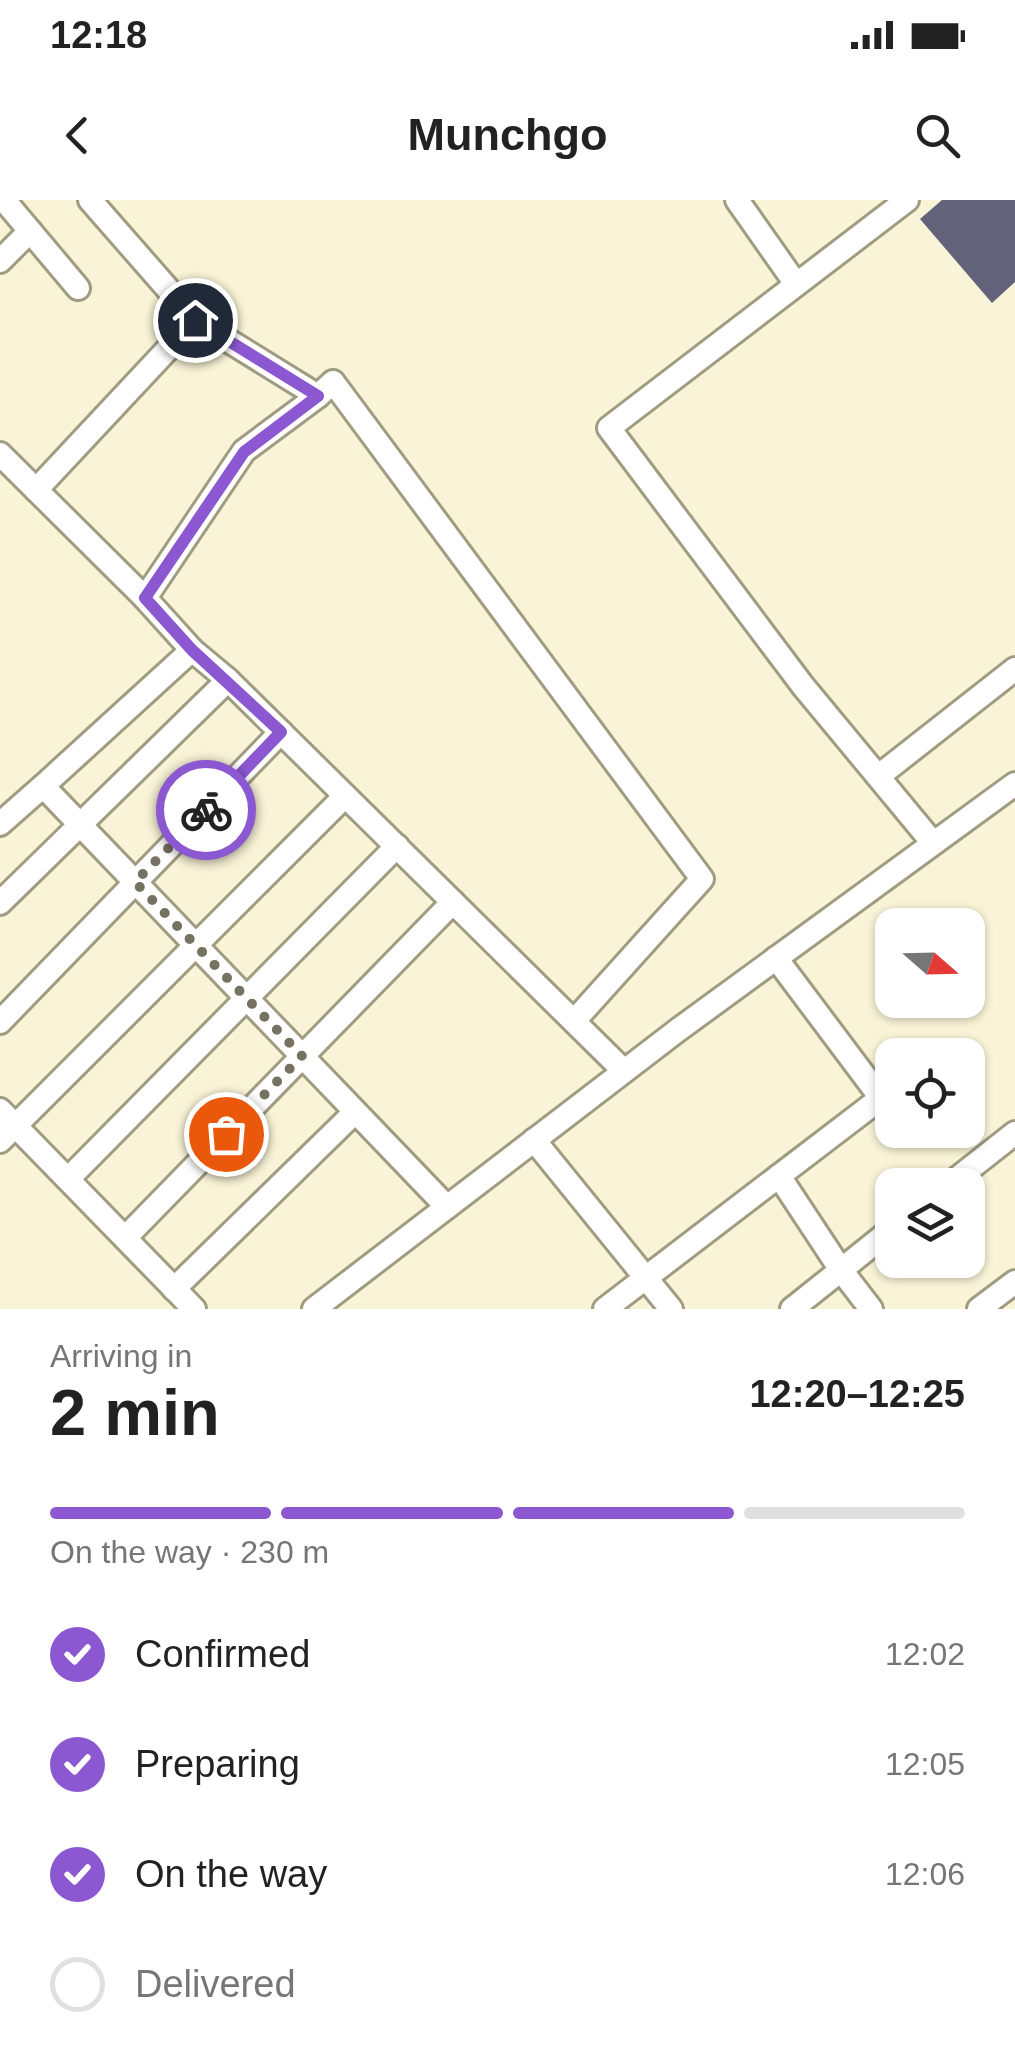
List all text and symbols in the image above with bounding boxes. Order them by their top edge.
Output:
text: 12:18 [50,14,147,56]
icon: back [50,108,105,163]
icon: search [910,108,965,163]
text: Munchgo [408,109,607,160]
pin [153,278,238,363]
icon: home [168,293,223,348]
courier [156,760,256,860]
icon: bike [179,783,234,838]
north arrow [875,908,985,1018]
map controls [875,908,985,1278]
button: locate [875,1038,985,1148]
pin [184,1092,269,1177]
icon: bag [199,1107,254,1162]
button: layers [875,1168,985,1278]
text: Arriving in [50,1338,192,1374]
text: 12:20–12:25 [749,1373,965,1415]
text: 2 min [50,1376,220,1449]
text: On the way · 230 m [50,1534,329,1570]
icon: check [50,1627,105,1682]
text: Confirmed [135,1633,310,1675]
text: 12:02 [885,1636,965,1672]
icon: check [50,1737,105,1792]
text: Preparing [135,1743,300,1785]
text: 12:05 [885,1746,965,1782]
icon: check [50,1847,105,1902]
text: On the way [135,1853,327,1895]
text: 12:06 [885,1856,965,1892]
text: Delivered [135,1963,296,2005]

